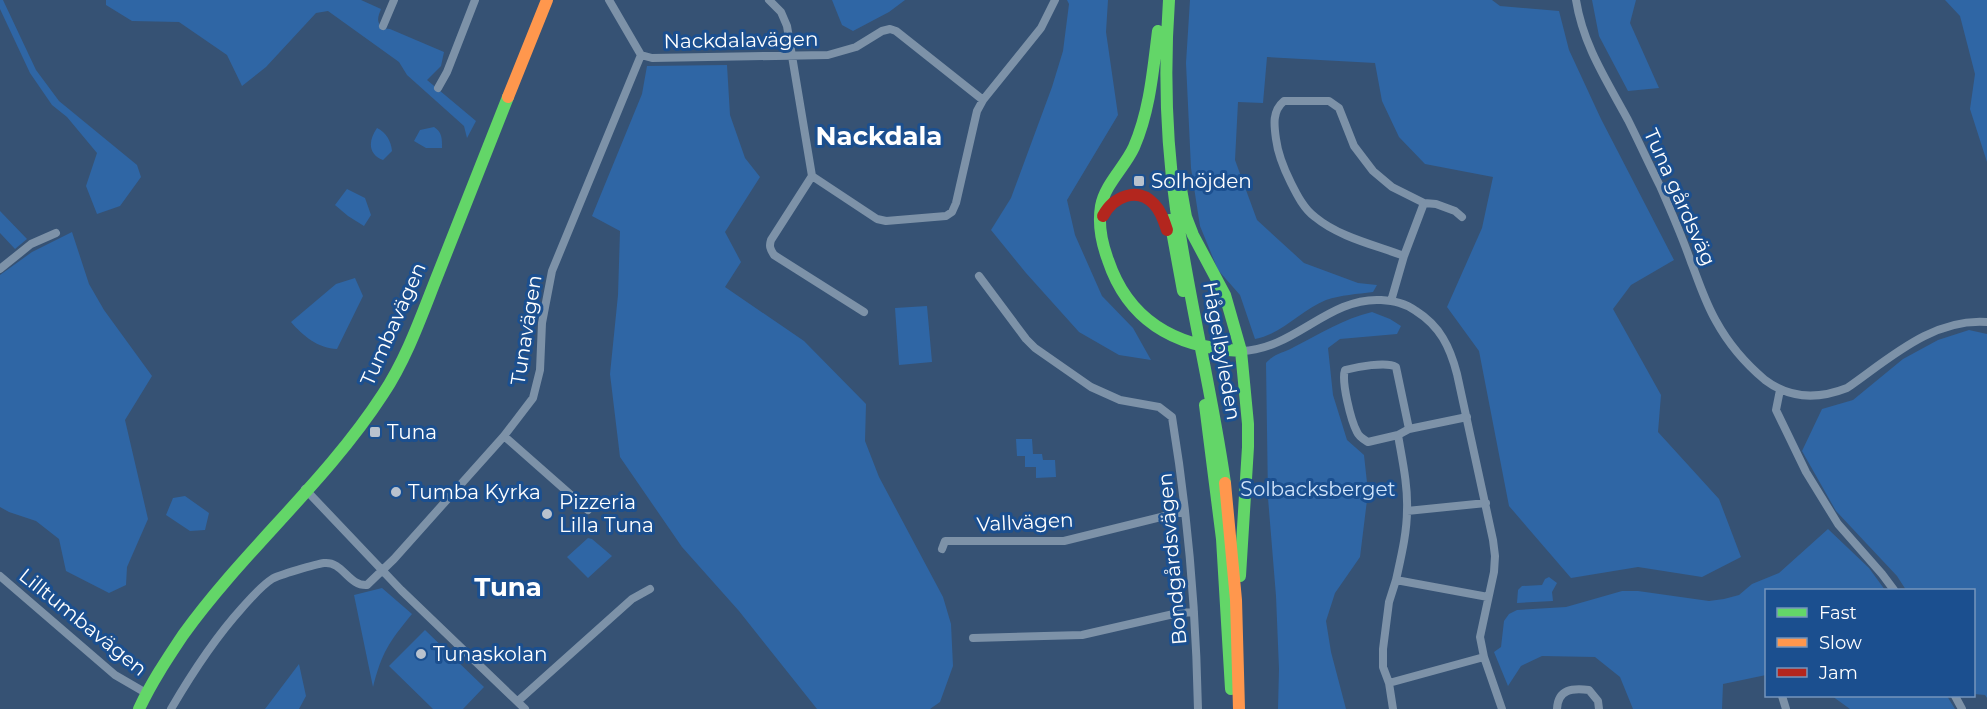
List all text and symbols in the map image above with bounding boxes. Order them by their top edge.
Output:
street label: Nackdalavägen [664,27,818,53]
district label: Nackdala [816,120,942,152]
street label: Tuna gårdsväg [1639,125,1721,269]
place label: Solhöjden [1151,169,1252,193]
marker: Solhöjden [1132,174,1146,188]
street label: Tumbavägen [355,259,431,389]
street label: Tunavägen [505,273,547,387]
street label: Hågelbyleden [1198,280,1246,422]
place label: Tuna [387,420,437,444]
marker: Tuna [368,425,382,439]
street label: Bondgårdsvägen [1153,472,1191,646]
park label: Solbacksberget [1240,477,1396,501]
place label: Tumba Kyrka [408,480,541,504]
marker: Tumba Kyrka [389,485,403,499]
place label: Pizzeria Lilla Tuna [559,490,654,537]
marker: Pizzeria Lilla Tuna [540,507,554,521]
street label: Vallvägen [976,507,1074,537]
street label: Lilltumbavägen [14,563,152,681]
district label: Tuna [474,571,542,603]
legend [1765,589,1975,697]
text: Fast [1819,602,1857,624]
text: Slow [1819,632,1862,654]
place label: Tunaskolan [433,642,548,666]
marker: Tunaskolan [414,647,428,661]
text: Jam [1818,662,1858,684]

